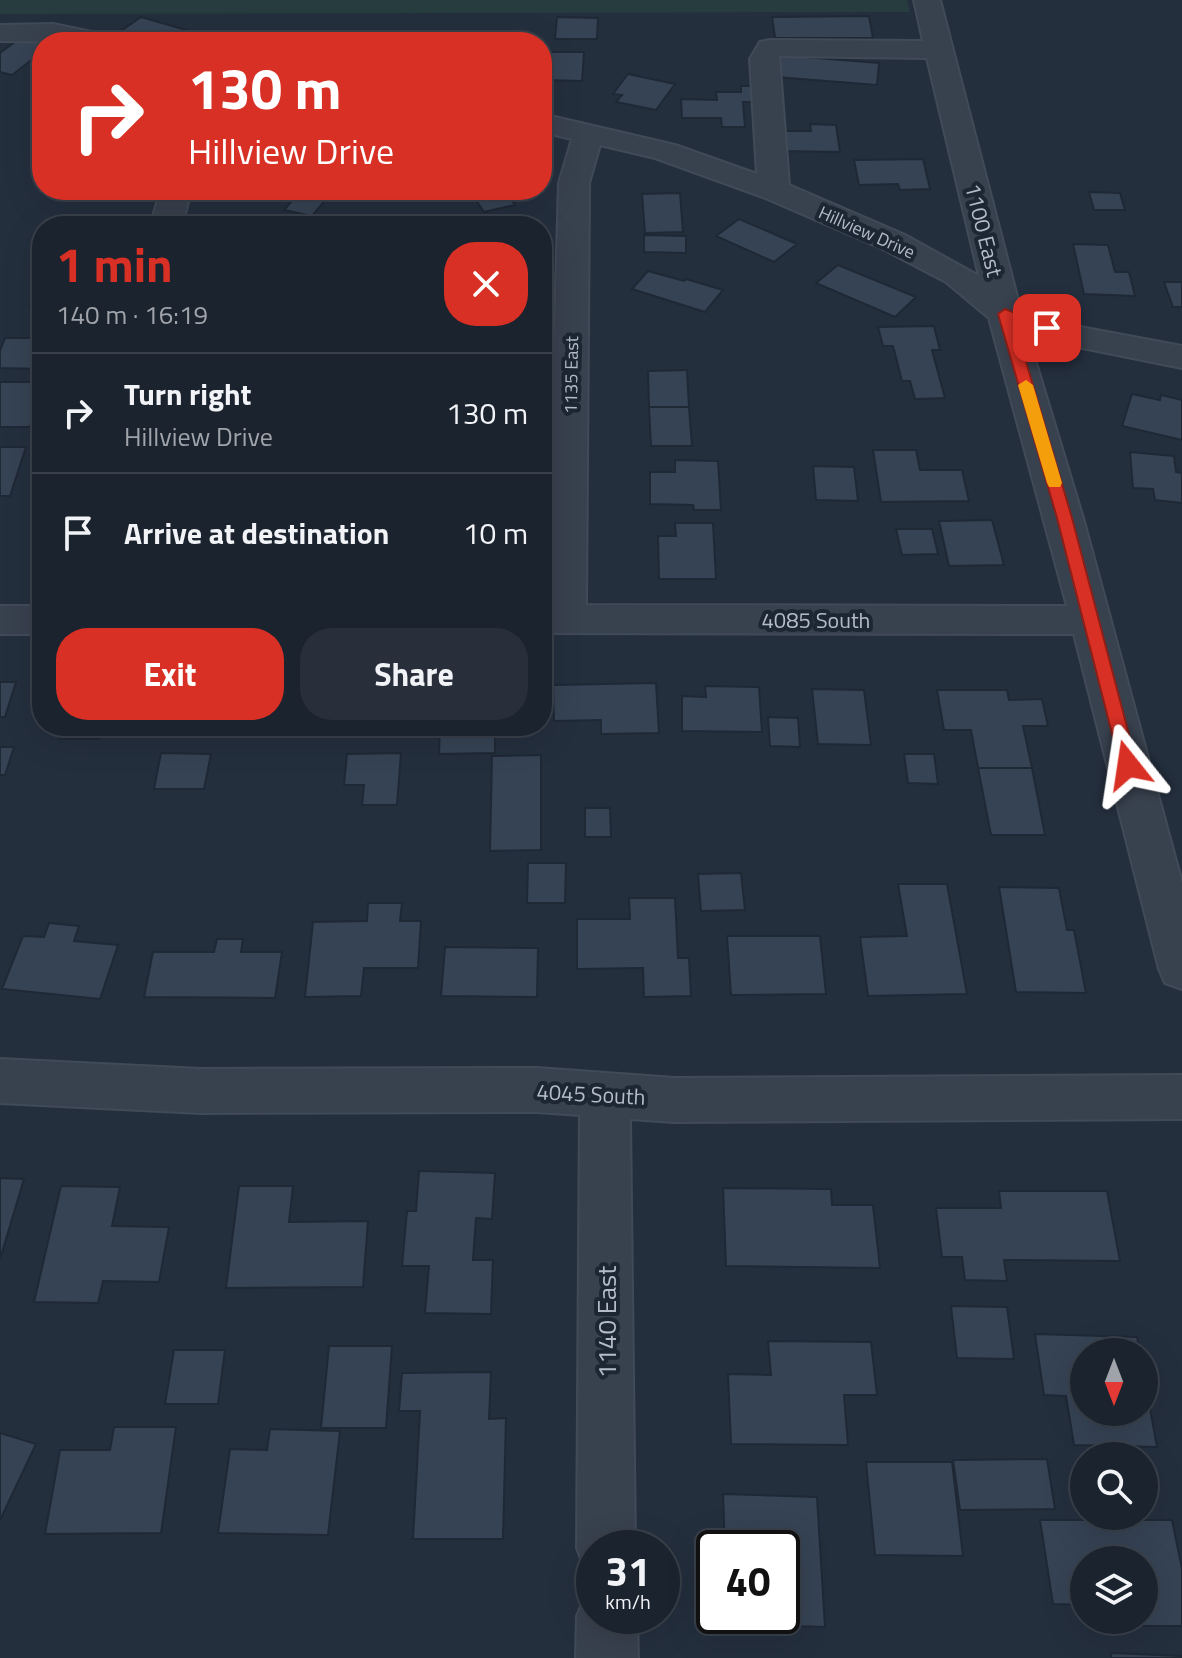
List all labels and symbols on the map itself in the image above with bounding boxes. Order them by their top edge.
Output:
street label: 1100 East [956,180,1012,281]
street label: Hillview Drive [814,199,920,265]
pin [1013,294,1081,362]
street label: 1135 East [557,335,585,414]
street label: 4085 South [762,603,870,637]
position arrow [1086,723,1170,807]
street label: 4045 South [536,1074,646,1114]
street label: 1140 East [587,1266,626,1378]
north arrow [1070,1338,1158,1426]
speed limit sign: 40 [696,1530,800,1634]

